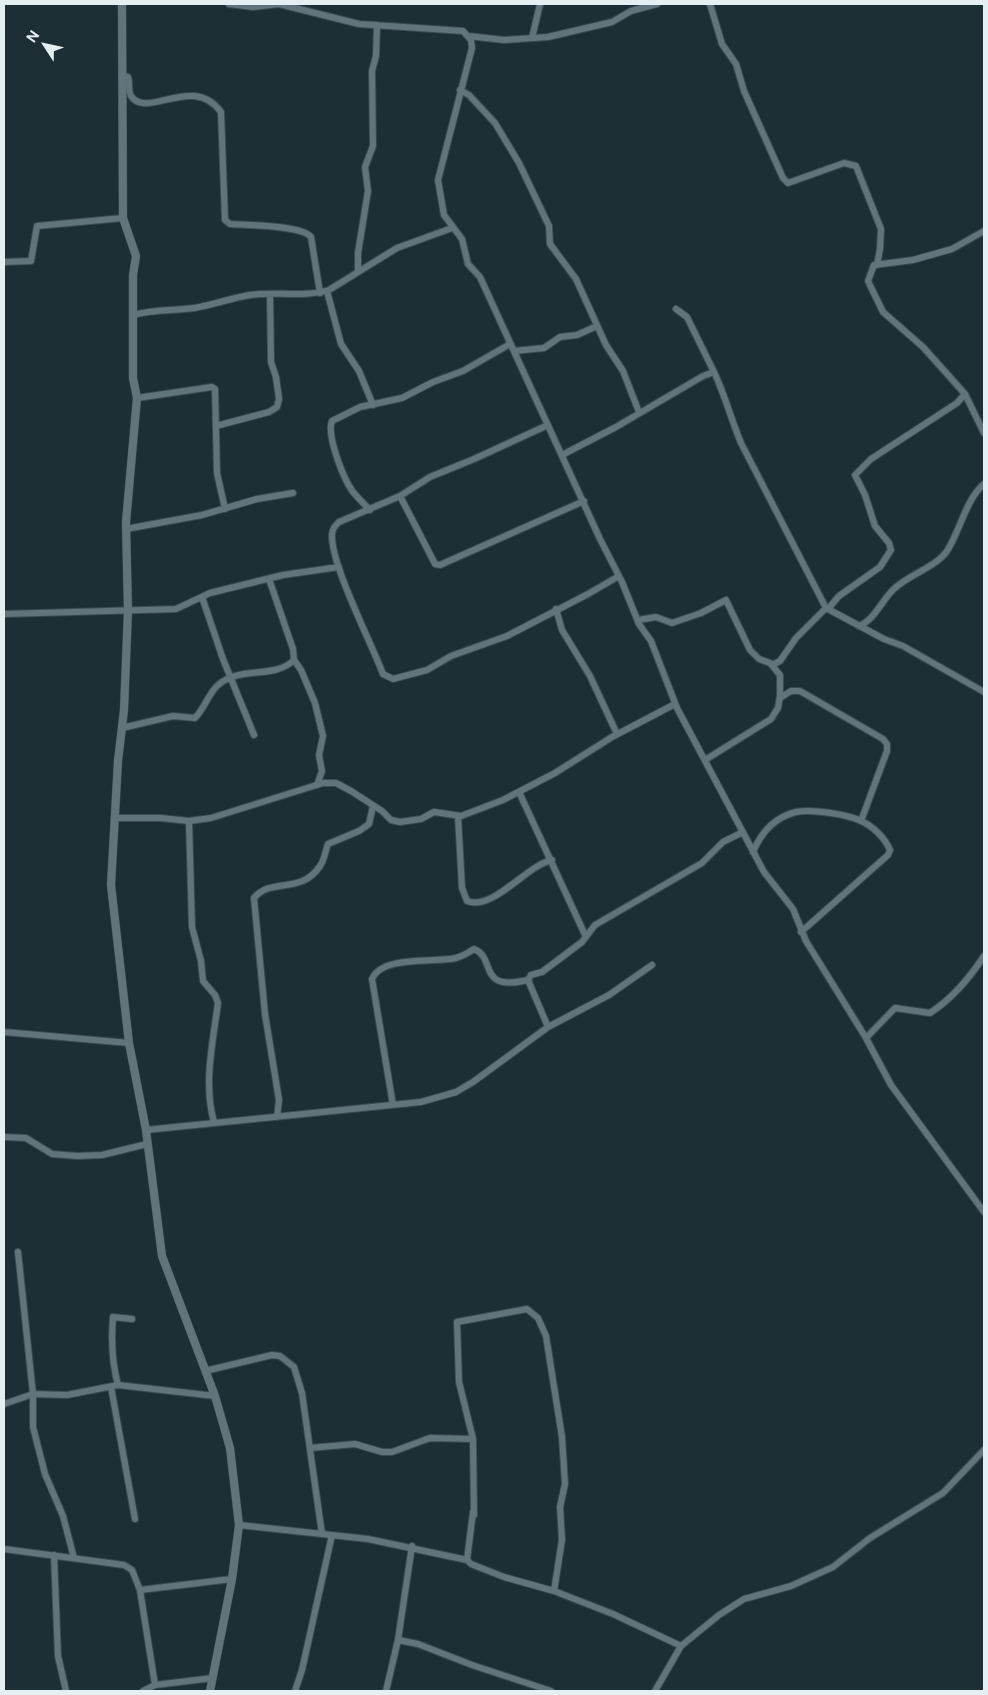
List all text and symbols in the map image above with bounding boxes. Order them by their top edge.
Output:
north arrow [20,20,70,70]
text: N [23,27,42,45]

